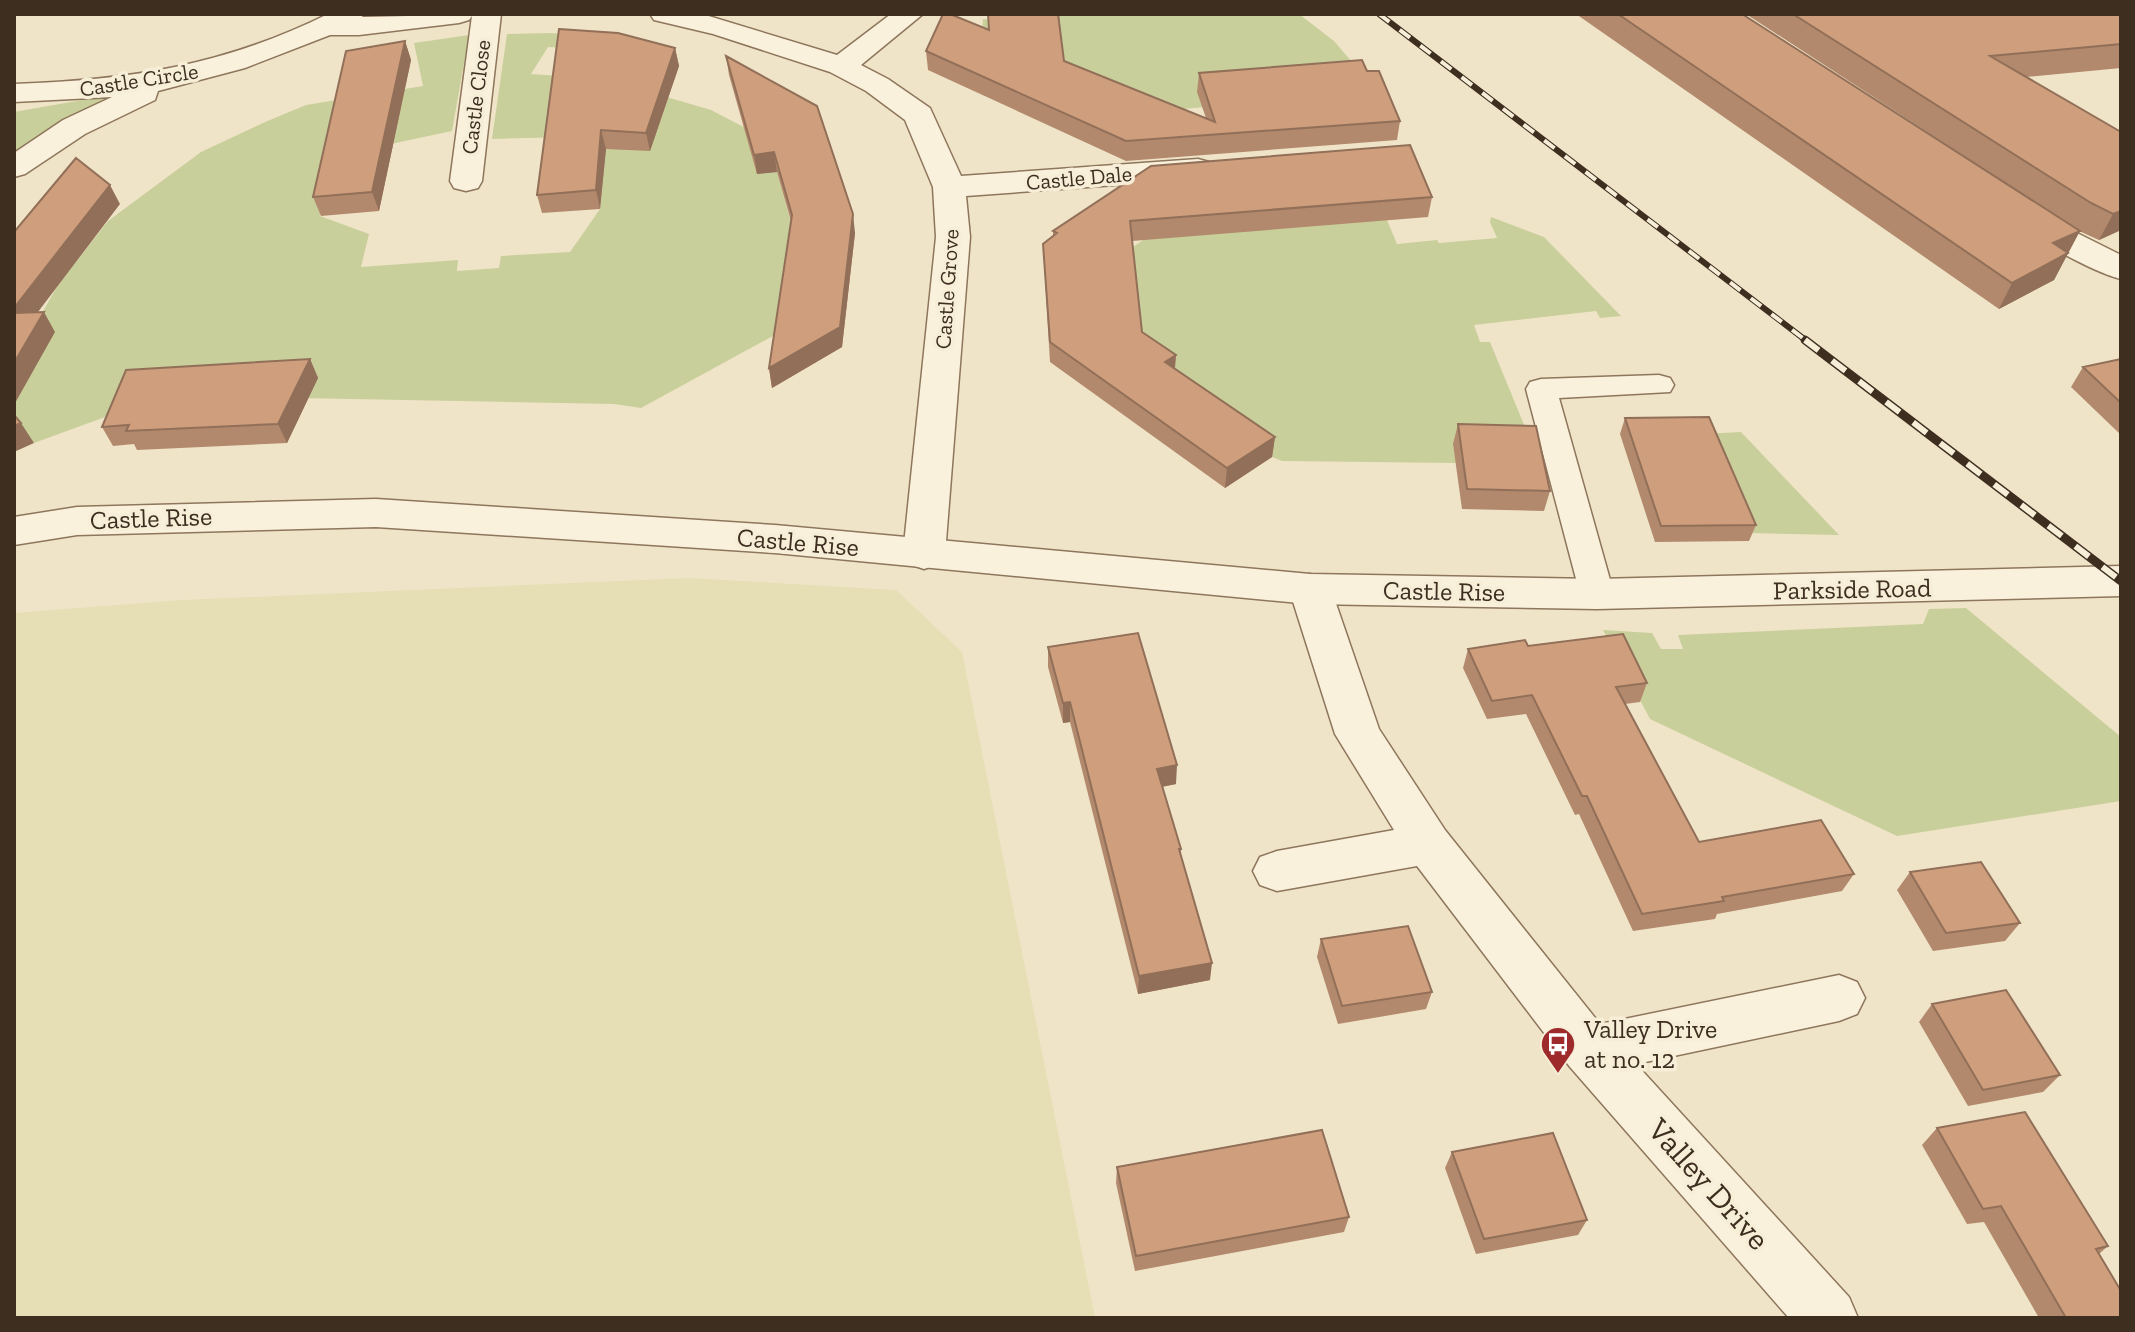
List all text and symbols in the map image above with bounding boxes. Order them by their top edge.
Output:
street label: Castle Close [456,38,496,156]
street label: Castle Circle [78,57,200,103]
street label: Castle Dale [1025,160,1133,196]
street label: Castle Grove [929,228,965,350]
street label: Castle Rise [89,500,213,536]
street label: Castle Rise [736,521,860,563]
street label: Parkside Road [1772,572,1932,606]
street label: Castle Rise [1383,574,1505,608]
place label: Valley Drive at no. 12 [1583,1013,1717,1075]
bus stop icon: Valley Drive at no. 12 [1539,1025,1577,1075]
street label: Valley Drive [1639,1110,1778,1258]

